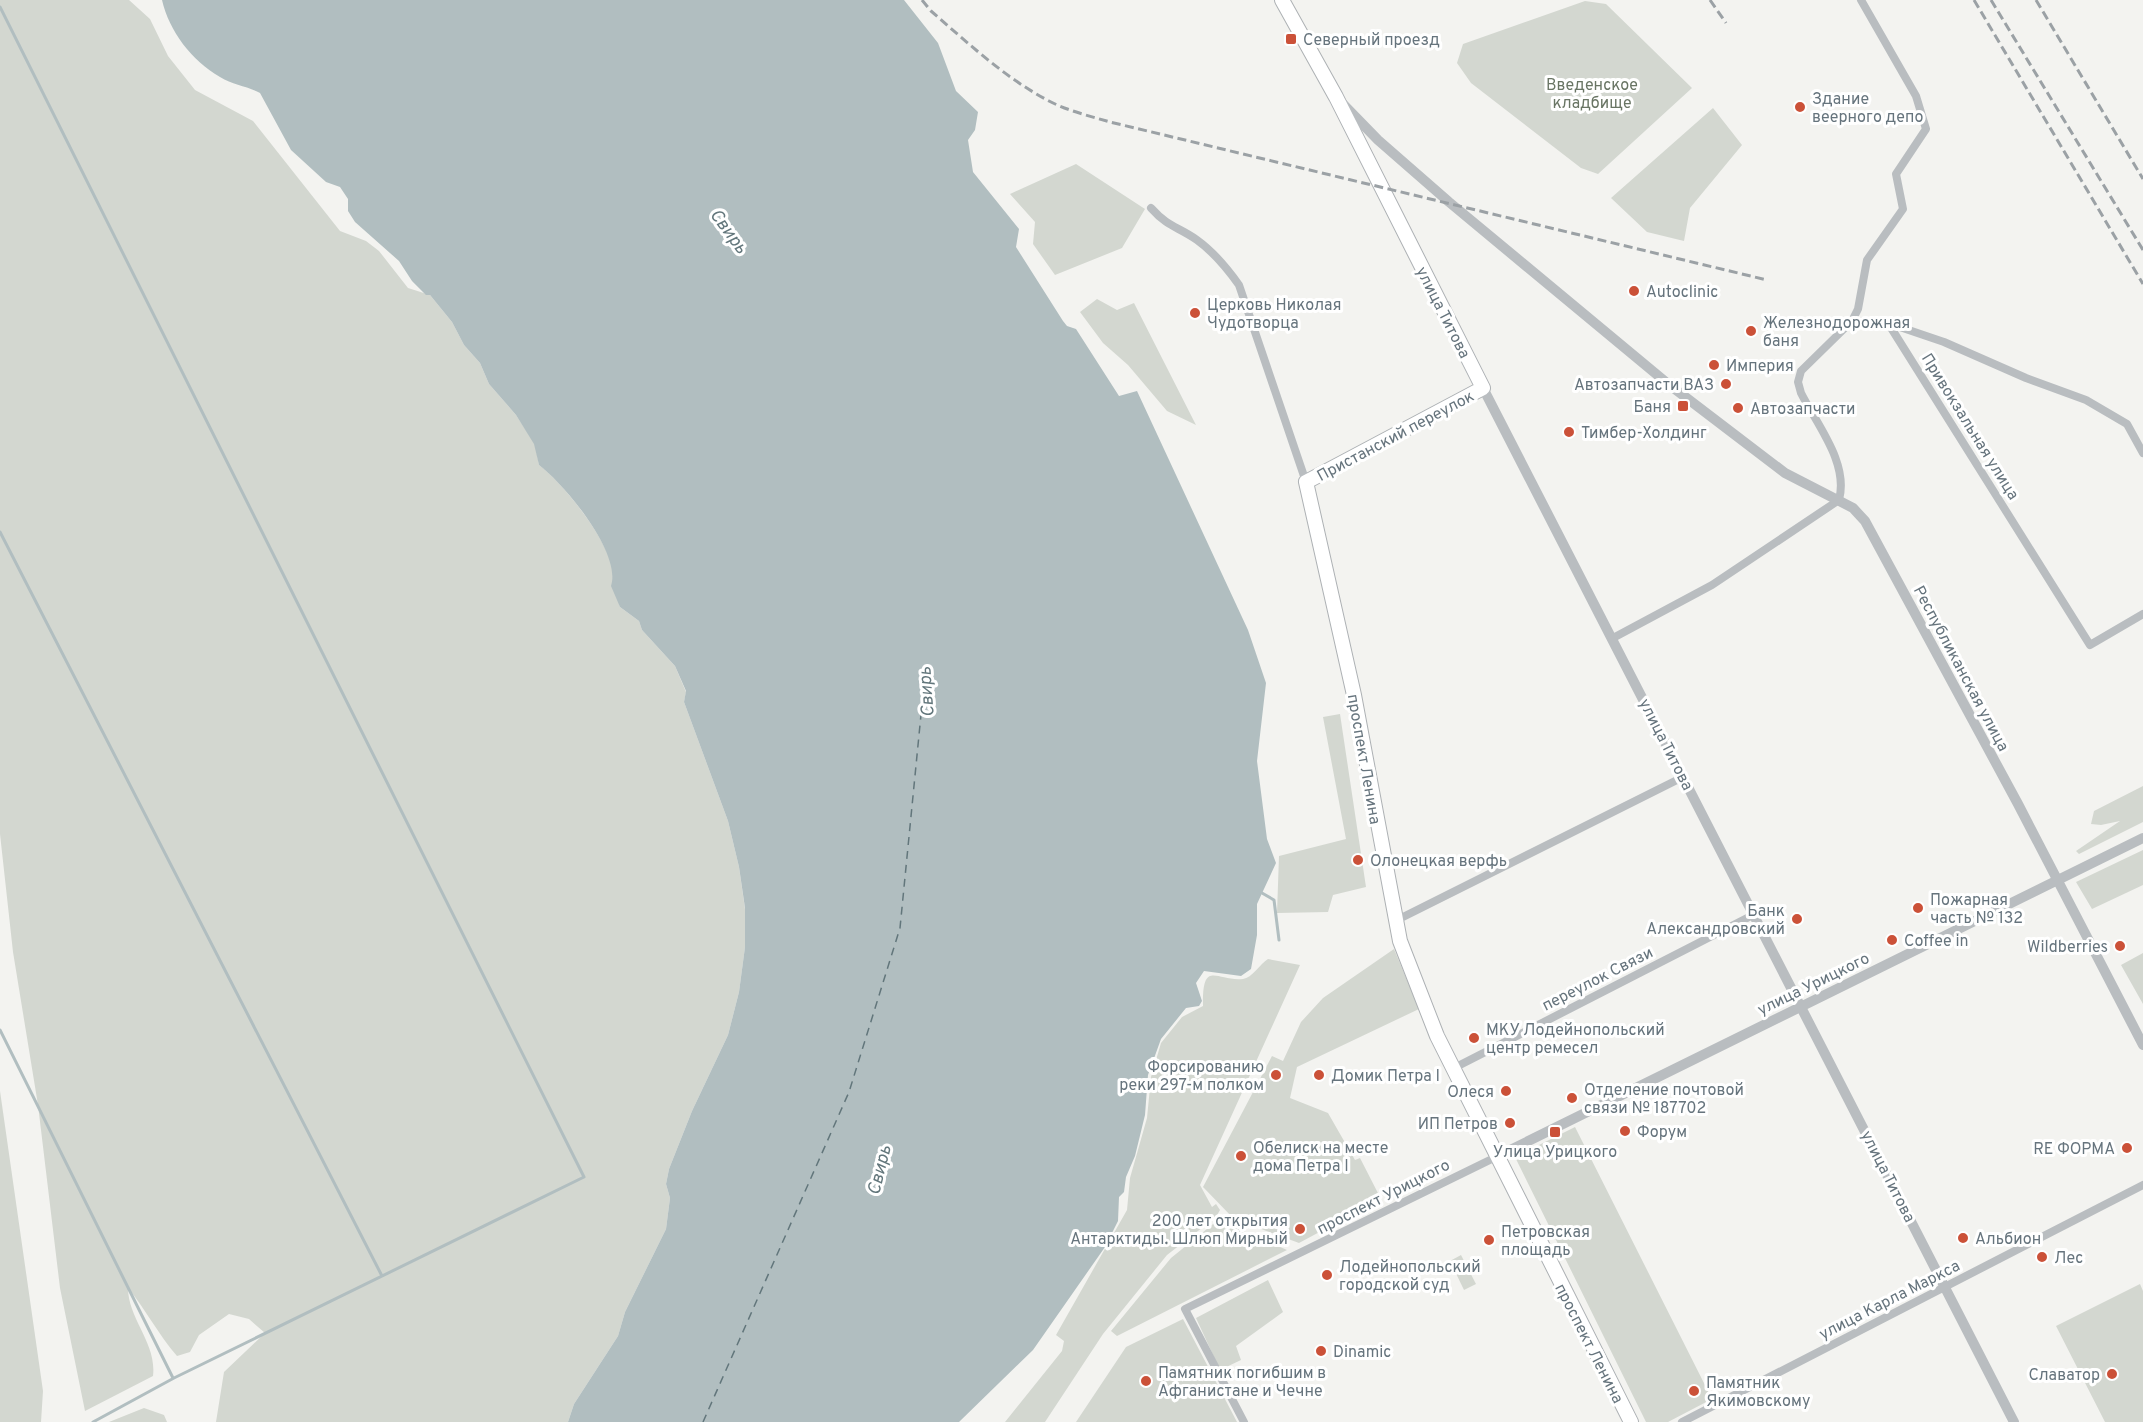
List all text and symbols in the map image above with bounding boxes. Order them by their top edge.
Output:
place label: Северный проезд [1303,31,1440,51]
marker: Северный проезд [1284,32,1298,46]
park label: Введенское кладбище [1546,76,1638,114]
place label: Здание веерного депо [1812,90,1923,128]
marker: Здание веерного депо [1793,100,1807,114]
water label: Свирь [704,205,752,259]
street label: улица Титова [1411,264,1474,362]
place label: Autoclinic [1646,283,1718,303]
marker: Autoclinic [1627,284,1641,298]
place label: Церковь Николая Чудотворца [1207,296,1341,334]
marker: Церковь Николая Чудотворца [1188,306,1202,320]
place label: Железнодорожная баня [1763,314,1910,352]
marker: Железнодорожная баня [1744,324,1758,338]
street label: Привокзальная улица [1916,350,2023,504]
place label: Империя [1726,357,1794,377]
marker: Империя [1707,358,1721,372]
place label: Автозапчасти ВАЗ [1574,376,1714,396]
marker: Автозапчасти ВАЗ [1719,377,1733,391]
street label: Пристанский переулок [1314,387,1478,487]
place label: Баня [1633,398,1671,418]
marker: Баня [1676,399,1690,413]
place label: Автозапчасти [1750,400,1855,420]
marker: Автозапчасти [1731,401,1745,415]
place label: Тимбер-Холдинг [1581,424,1707,444]
marker: Тимбер-Холдинг [1562,425,1576,439]
street label: Республиканская улица [1908,583,2012,755]
water label: Свирь [914,666,941,718]
street label: проспект Ленина [1342,693,1384,826]
street label: улица Титова [1634,696,1697,794]
place label: Олонецкая верфь [1370,852,1507,872]
marker: Олонецкая верфь [1351,853,1365,867]
place label: Пожарная часть № 132 [1930,891,2023,929]
marker: Пожарная часть № 132 [1911,901,1925,915]
place label: Банк Александровский [1646,902,1785,940]
marker: Банк Александровский [1790,912,1804,926]
place label: Coffee in [1904,932,1968,952]
marker: Coffee in [1885,933,1899,947]
place label: Wildberries [2027,938,2108,958]
marker: Wildberries [2113,939,2127,953]
street label: переулок Связи [1539,943,1657,1016]
street label: улица Урицкого [1755,949,1873,1021]
place label: МКУ Лодейнопольский центр ремесел [1486,1021,1665,1059]
marker: МКУ Лодейнопольский центр ремесел [1467,1031,1481,1045]
place label: Форсированию реки 297-м полком [1119,1058,1264,1096]
place label: Домик Петра I [1331,1067,1440,1087]
marker: Форсированию реки 297-м полком [1269,1068,1283,1082]
marker: Домик Петра I [1312,1068,1326,1082]
place label: Отделение почтовой связи № 187702 [1584,1081,1744,1119]
place label: Олеся [1447,1083,1494,1103]
marker: Олеся [1499,1084,1513,1098]
marker: Отделение почтовой связи № 187702 [1565,1091,1579,1105]
place label: ИП Петров [1418,1115,1498,1135]
marker: ИП Петров [1503,1116,1517,1130]
place label: Форум [1637,1123,1687,1143]
marker: Форум [1618,1124,1632,1138]
marker: Улица Урицкого [1548,1125,1562,1139]
street label: улица Титова [1856,1128,1919,1226]
place label: Обелиск на месте дома Петра I [1253,1139,1388,1177]
place label: RE ФОРМА [2033,1140,2115,1160]
marker: RE ФОРМА [2120,1141,2134,1155]
water label: Свирь [863,1143,898,1198]
place label: Улица Урицкого [1493,1143,1617,1163]
marker: Обелиск на месте дома Петра I [1234,1149,1248,1163]
street label: проспект Урицкого [1314,1156,1454,1240]
place label: 200 лет открытия Антарктиды. Шлюп Мирный [1070,1212,1288,1250]
marker: 200 лет открытия Антарктиды. Шлюп Мирный [1293,1222,1307,1236]
place label: Петровская площадь [1501,1223,1590,1261]
place label: Альбион [1975,1230,2041,1250]
marker: Альбион [1956,1231,1970,1245]
marker: Петровская площадь [1482,1233,1496,1247]
place label: Лес [2054,1249,2083,1269]
marker: Лес [2035,1250,2049,1264]
street label: улица Карла Маркса [1816,1257,1964,1345]
place label: Лодейнопольский городской суд [1339,1258,1481,1296]
marker: Лодейнопольский городской суд [1320,1268,1334,1282]
street label: проспект Ленина [1549,1281,1627,1407]
place label: Dinamic [1333,1343,1391,1363]
marker: Dinamic [1314,1344,1328,1358]
place label: Памятник погибшим в Афганистане и Чечне [1158,1364,1326,1402]
place label: Славатор [2028,1366,2100,1386]
marker: Славатор [2105,1367,2119,1381]
marker: Памятник погибшим в Афганистане и Чечне [1139,1374,1153,1388]
place label: Памятник Якимовскому [1706,1374,1810,1412]
marker: Памятник Якимовскому [1687,1384,1701,1398]

